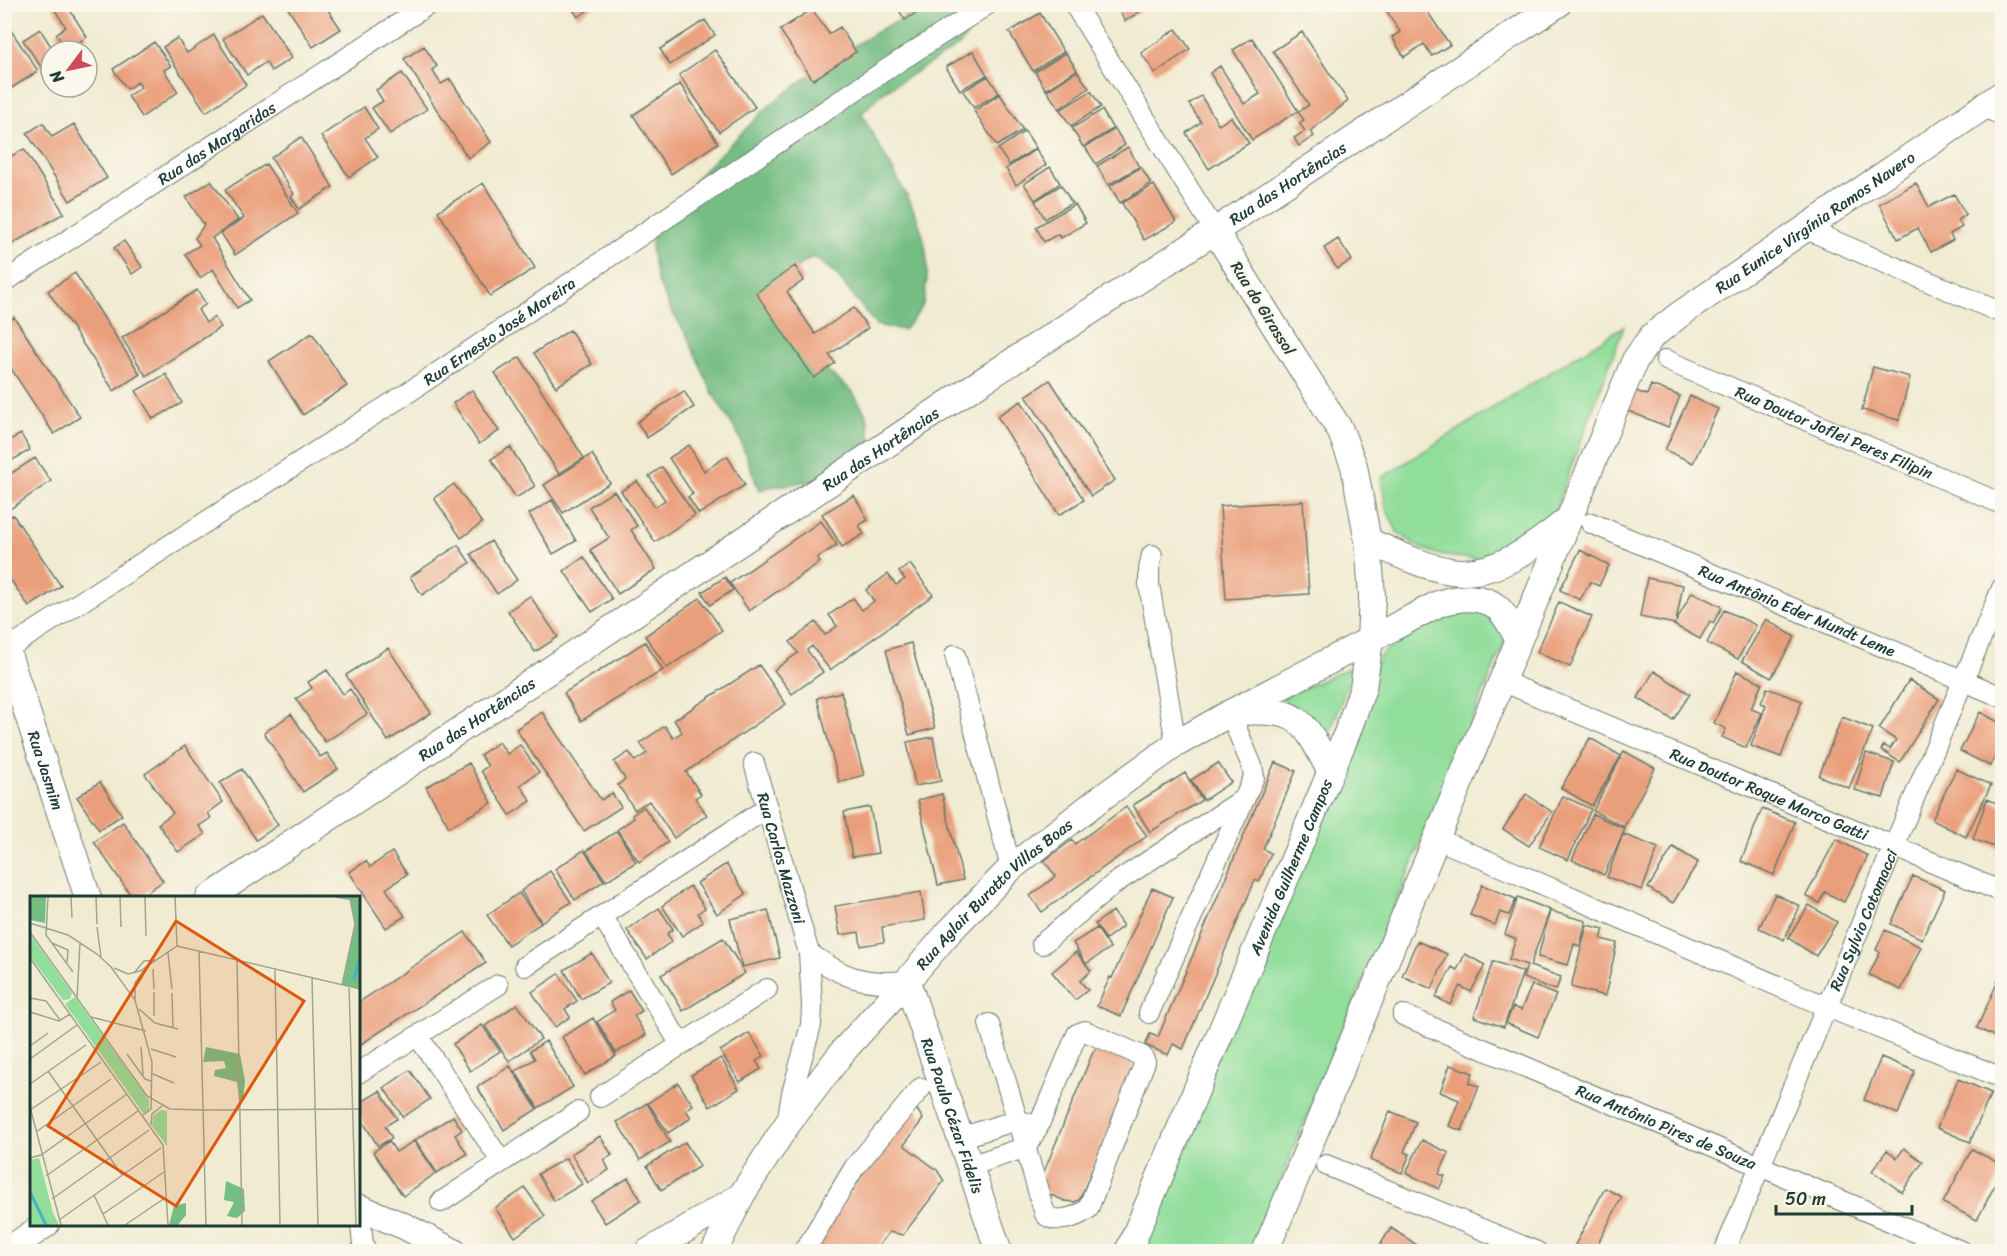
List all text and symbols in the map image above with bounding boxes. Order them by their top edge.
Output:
north arrow [39,39,99,99]
text: N [41,64,72,90]
street label: Rua das Margaridas [151,93,282,193]
street label: Rua das Hortências [1223,133,1353,233]
street label: Rua Eunice Virgínia Ramos Navero [1709,143,1921,301]
street label: Rua do Girassol [1223,255,1304,361]
street label: Rua Ernesto José Moreira [417,269,581,393]
street label: Rua Doutor Joflei Peres Filipin [1731,377,1938,487]
street label: Rua das Hortências [816,398,946,499]
street label: Rua Antônio Eder Mundt Leme [1694,556,1901,665]
street label: Rua das Hortências [412,669,542,769]
street label: Rua Jasmim [19,727,73,814]
street label: Rua Doutor Roque Marco Gatti [1665,739,1874,849]
street label: Avenida Guilherme Campos [1240,774,1341,960]
street label: Rua Carlos Mazzoni [749,789,815,928]
street label: Rua Aglair Buratto Villas Boas [908,810,1080,976]
street label: Rua Sylvio Cotomacci [1820,844,1906,995]
inset map [30,896,360,1226]
street label: Rua Paulo Cézar Fidelis [913,1034,993,1198]
street label: Rua Antônio Pires de Souza [1572,1075,1762,1178]
scale bar [1776,1178,1912,1216]
text: 50 m [1785,1183,1826,1215]

